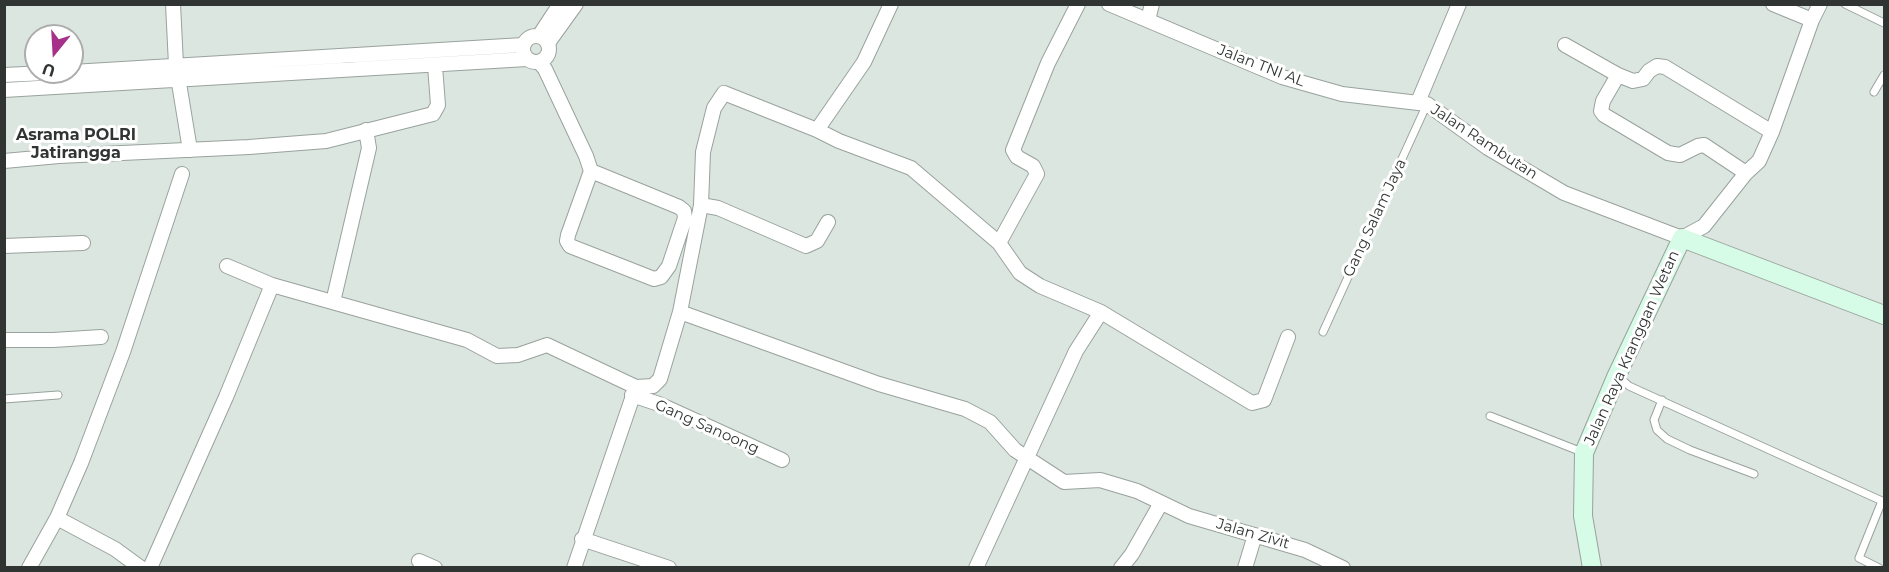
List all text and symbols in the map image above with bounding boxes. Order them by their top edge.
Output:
north arrow [24,24,84,84]
street label: Jalan TNI AL [1215,41,1307,91]
text: U [40,59,58,81]
street label: Jalan Rambutan [1427,101,1541,183]
district label: Asrama POLRI Jatirangga [16,125,136,163]
street label: Gang Salam Jaya [1340,156,1410,280]
street label: Jalan Raya Kranggan Wetan [1581,248,1683,448]
street label: Gang Sanoong [652,396,762,458]
street label: Jalan Zivit [1214,515,1292,553]

